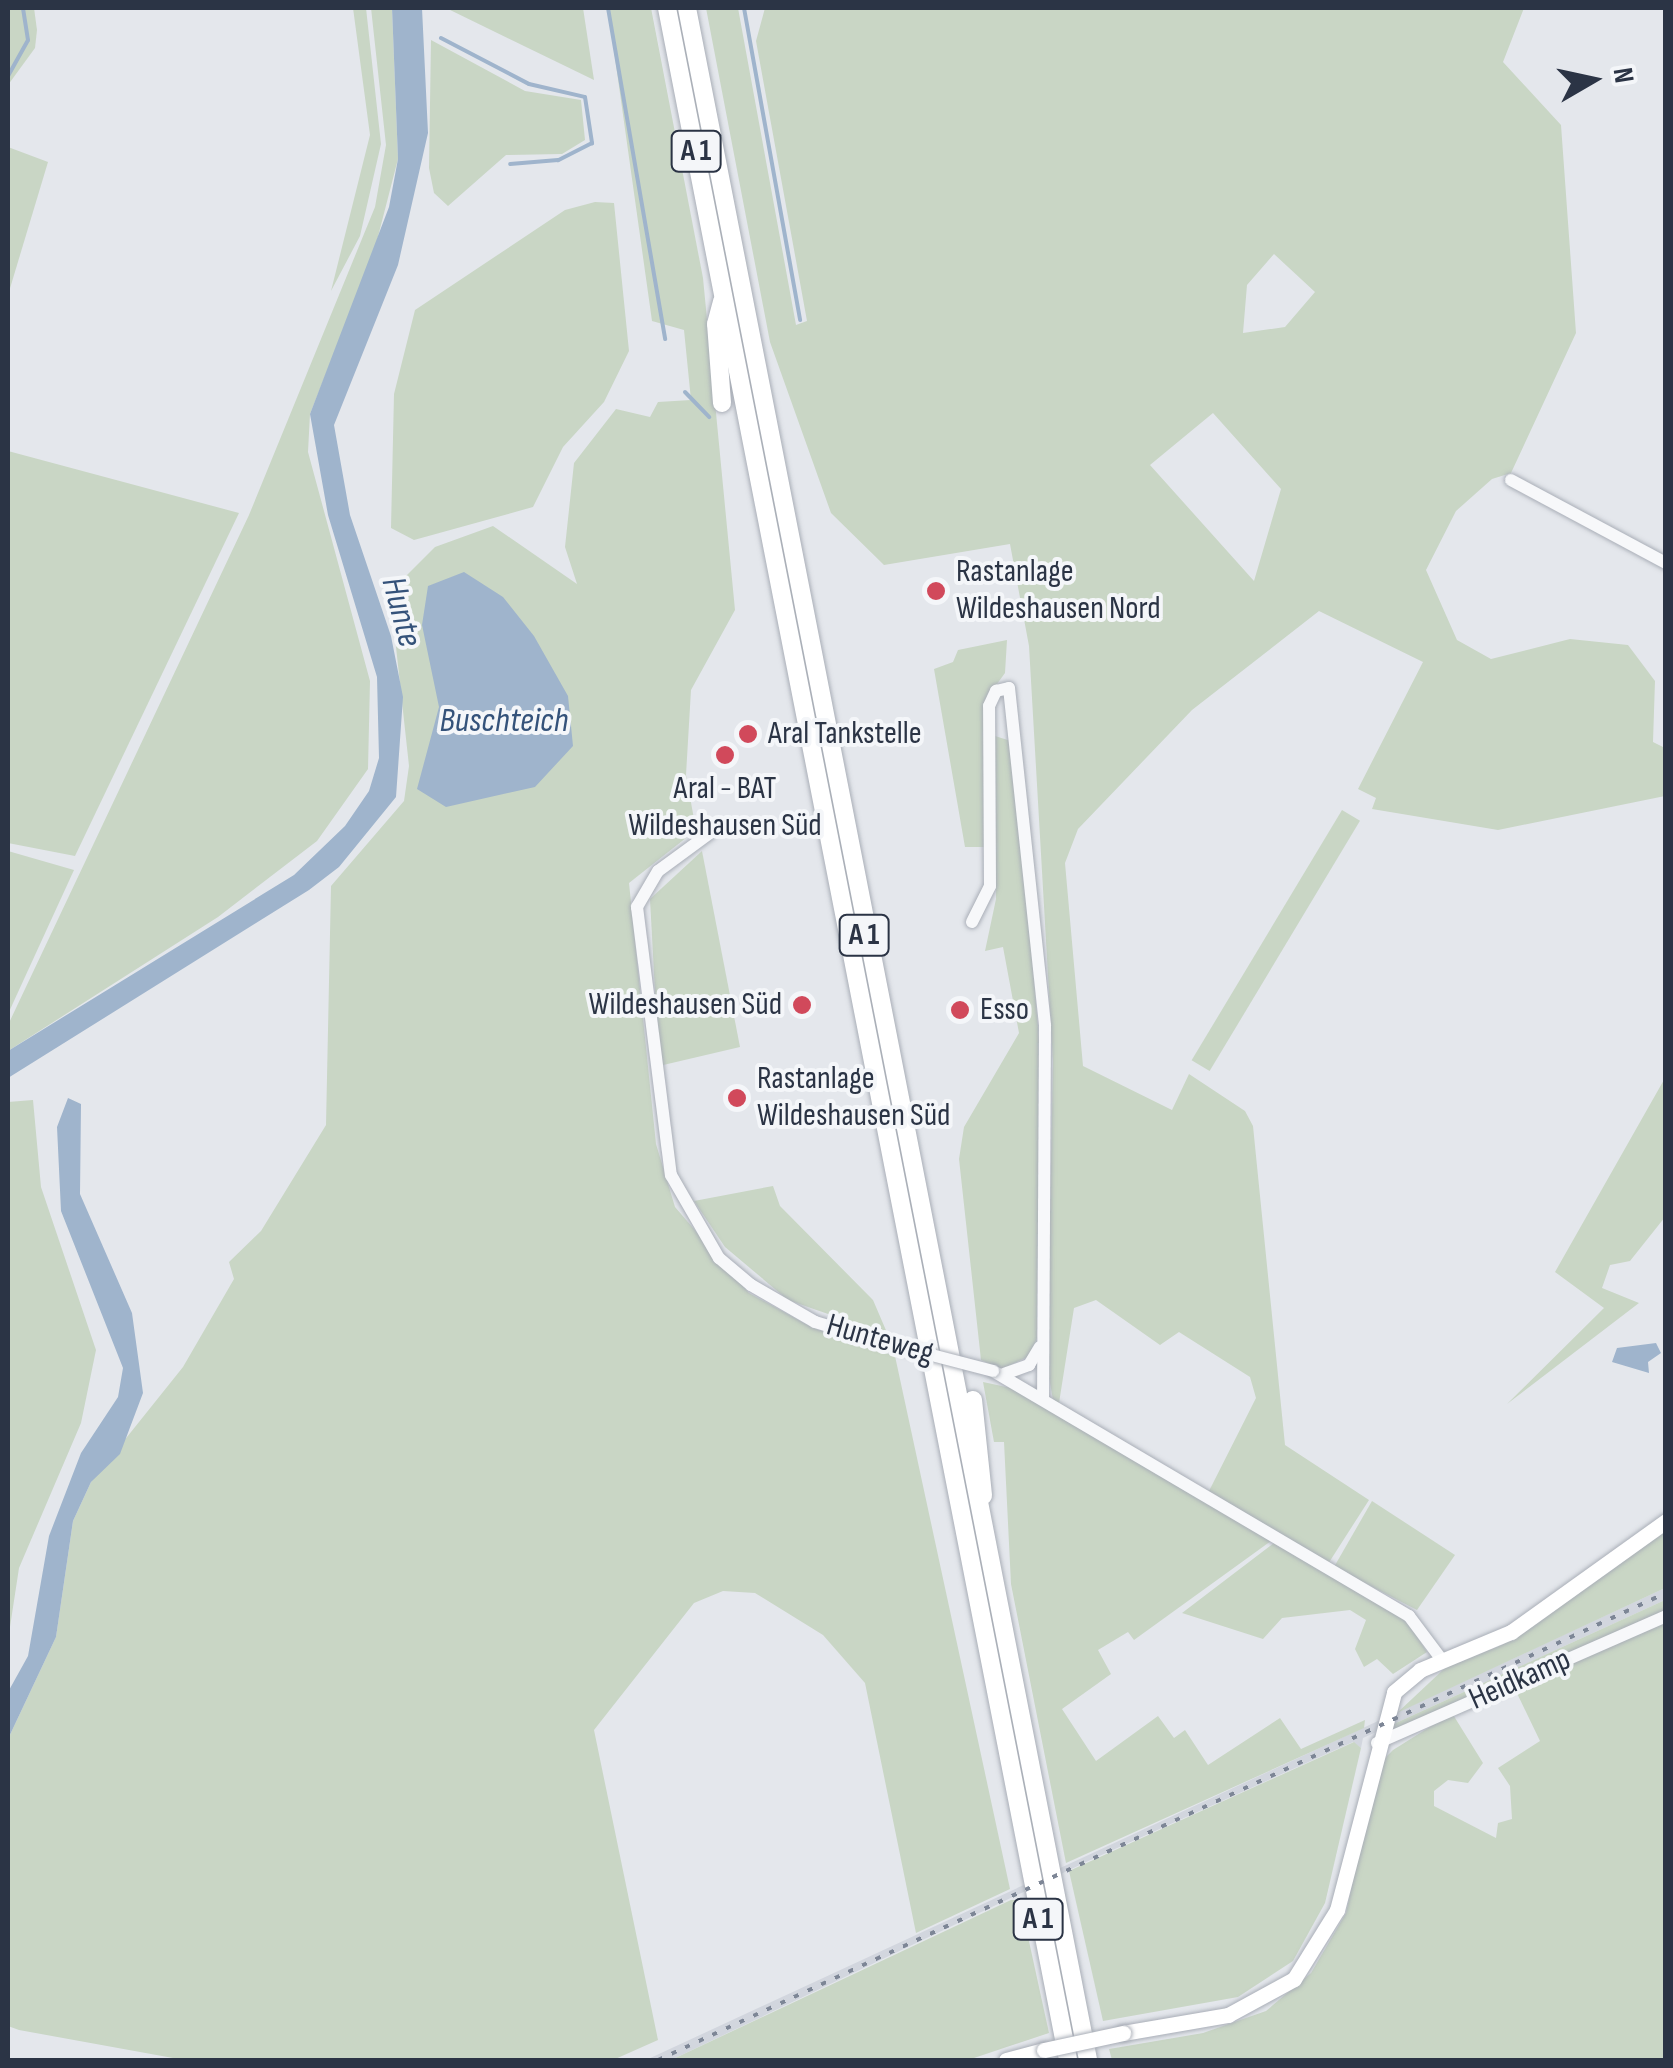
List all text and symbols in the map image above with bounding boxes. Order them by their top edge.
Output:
north arrow [1543,30,1643,130]
text: N [1606,65,1641,85]
road number: A 1 [668,126,724,176]
place label: Rastanlage Wildeshausen Nord [956,554,1161,629]
water label: Hunte [372,573,430,651]
marker: Rastanlage Wildeshausen Nord [925,580,947,602]
water label: Buschteich [439,700,569,742]
place label: Aral Tankstelle [768,715,922,753]
marker: Aral Tankstelle [737,723,759,745]
marker: Aral - BAT Wildeshausen Süd [714,744,736,766]
place label: Aral - BAT Wildeshausen Süd [628,771,822,846]
road number: A 1 [836,910,892,960]
place label: Wildeshausen Süd [589,986,782,1024]
place label: Esso [980,991,1029,1029]
marker: Wildeshausen Süd [791,994,813,1016]
marker: Esso [949,999,971,1021]
place label: Rastanlage Wildeshausen Süd [757,1061,950,1136]
marker: Rastanlage Wildeshausen Süd [726,1087,748,1109]
street label: Hunteweg [822,1306,938,1374]
street label: Heidkamp [1463,1641,1577,1719]
road number: A 1 [1010,1894,1066,1944]

